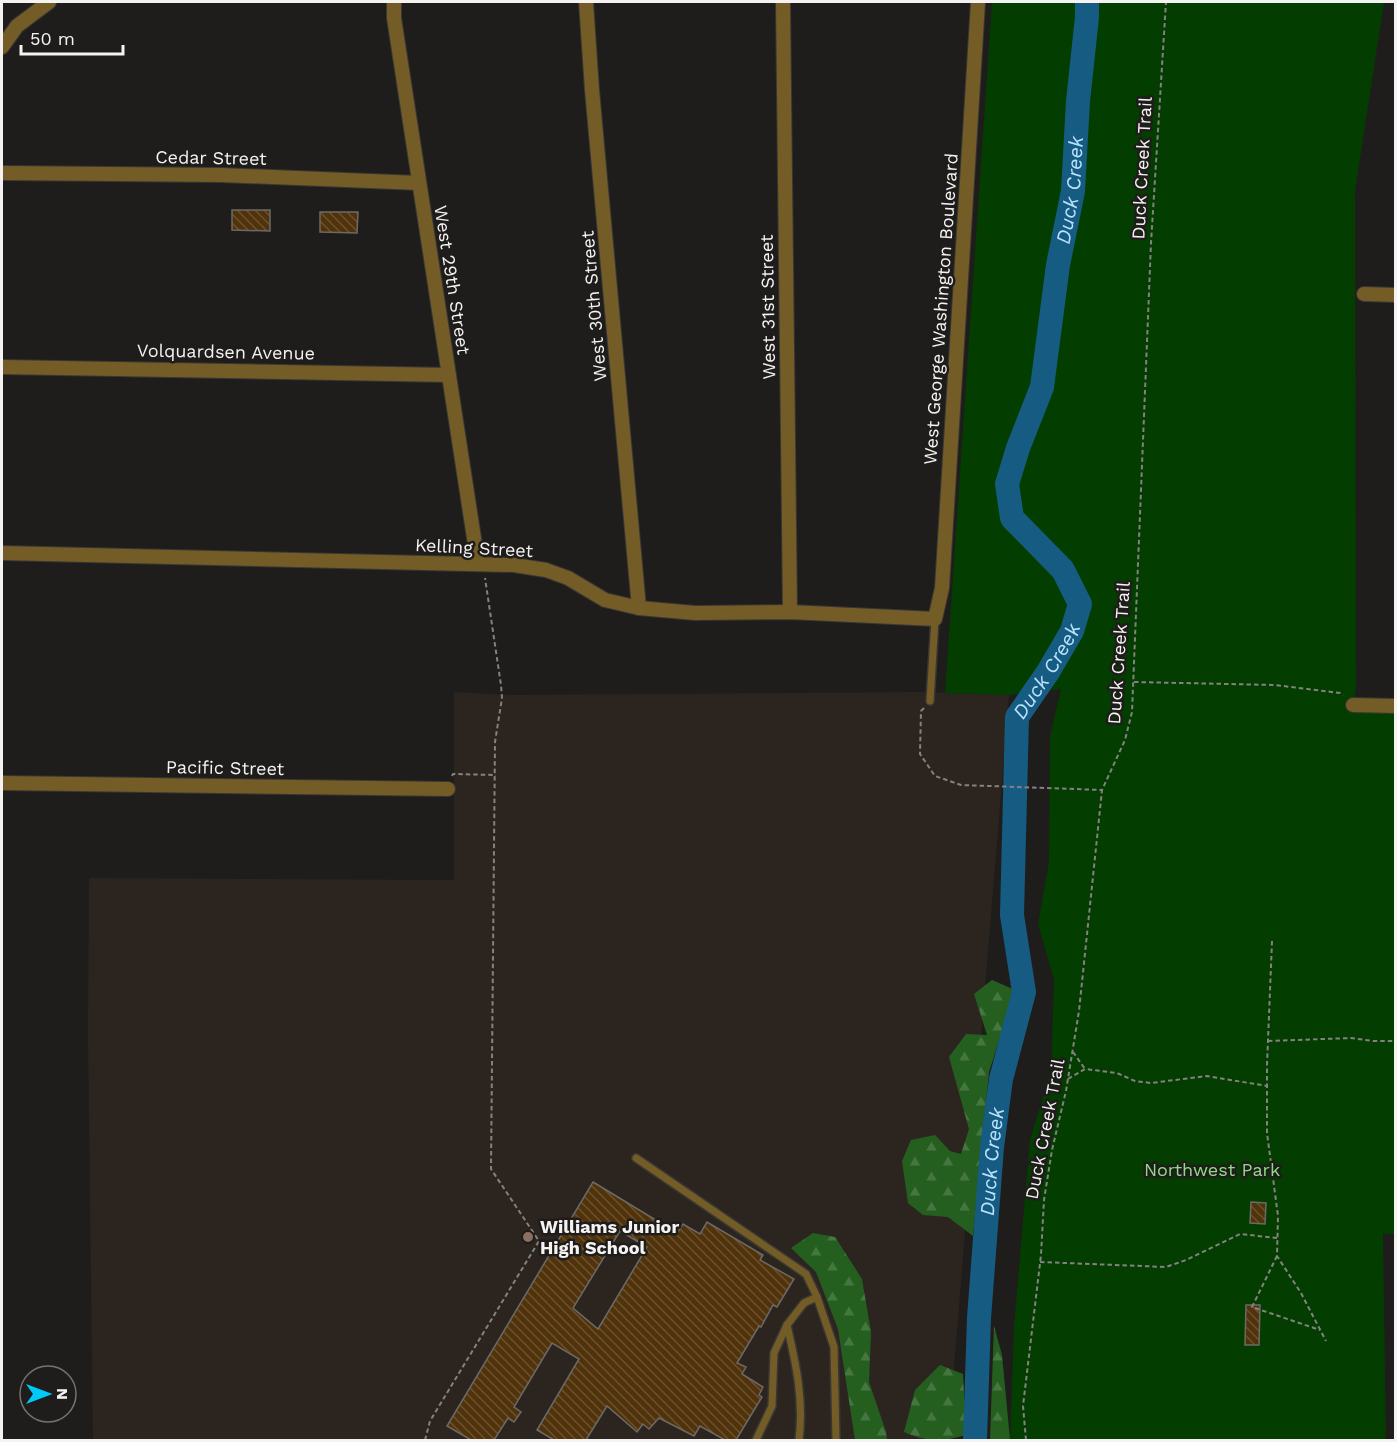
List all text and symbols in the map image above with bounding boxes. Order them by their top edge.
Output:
scale bar [21,18,123,56]
text: 50 m [30,28,75,49]
street label: Duck Creek Trail [1127,96,1156,240]
water label: Duck Creek [1051,134,1088,246]
street label: Cedar Street [155,146,267,169]
street label: West George Washington Boulevard [919,152,962,466]
street label: West 29th Street [430,204,475,357]
street label: West 30th Street [576,229,611,382]
street label: West 31st Street [756,234,779,380]
street label: Volquardsen Avenue [137,339,315,364]
street label: Kelling Street [414,534,534,561]
street label: Duck Creek Trail [1103,580,1134,725]
water label: Duck Creek [1007,620,1086,723]
street label: Pacific Street [166,756,285,779]
street label: Duck Creek Trail [1021,1056,1069,1201]
water label: Duck Creek [975,1105,1009,1217]
park label: Northwest Park [1144,1159,1280,1180]
place label: Williams Junior High School [540,1216,679,1258]
marker: Williams Junior High School [521,1230,535,1244]
north arrow [18,1364,78,1424]
text: N [53,1388,72,1400]

